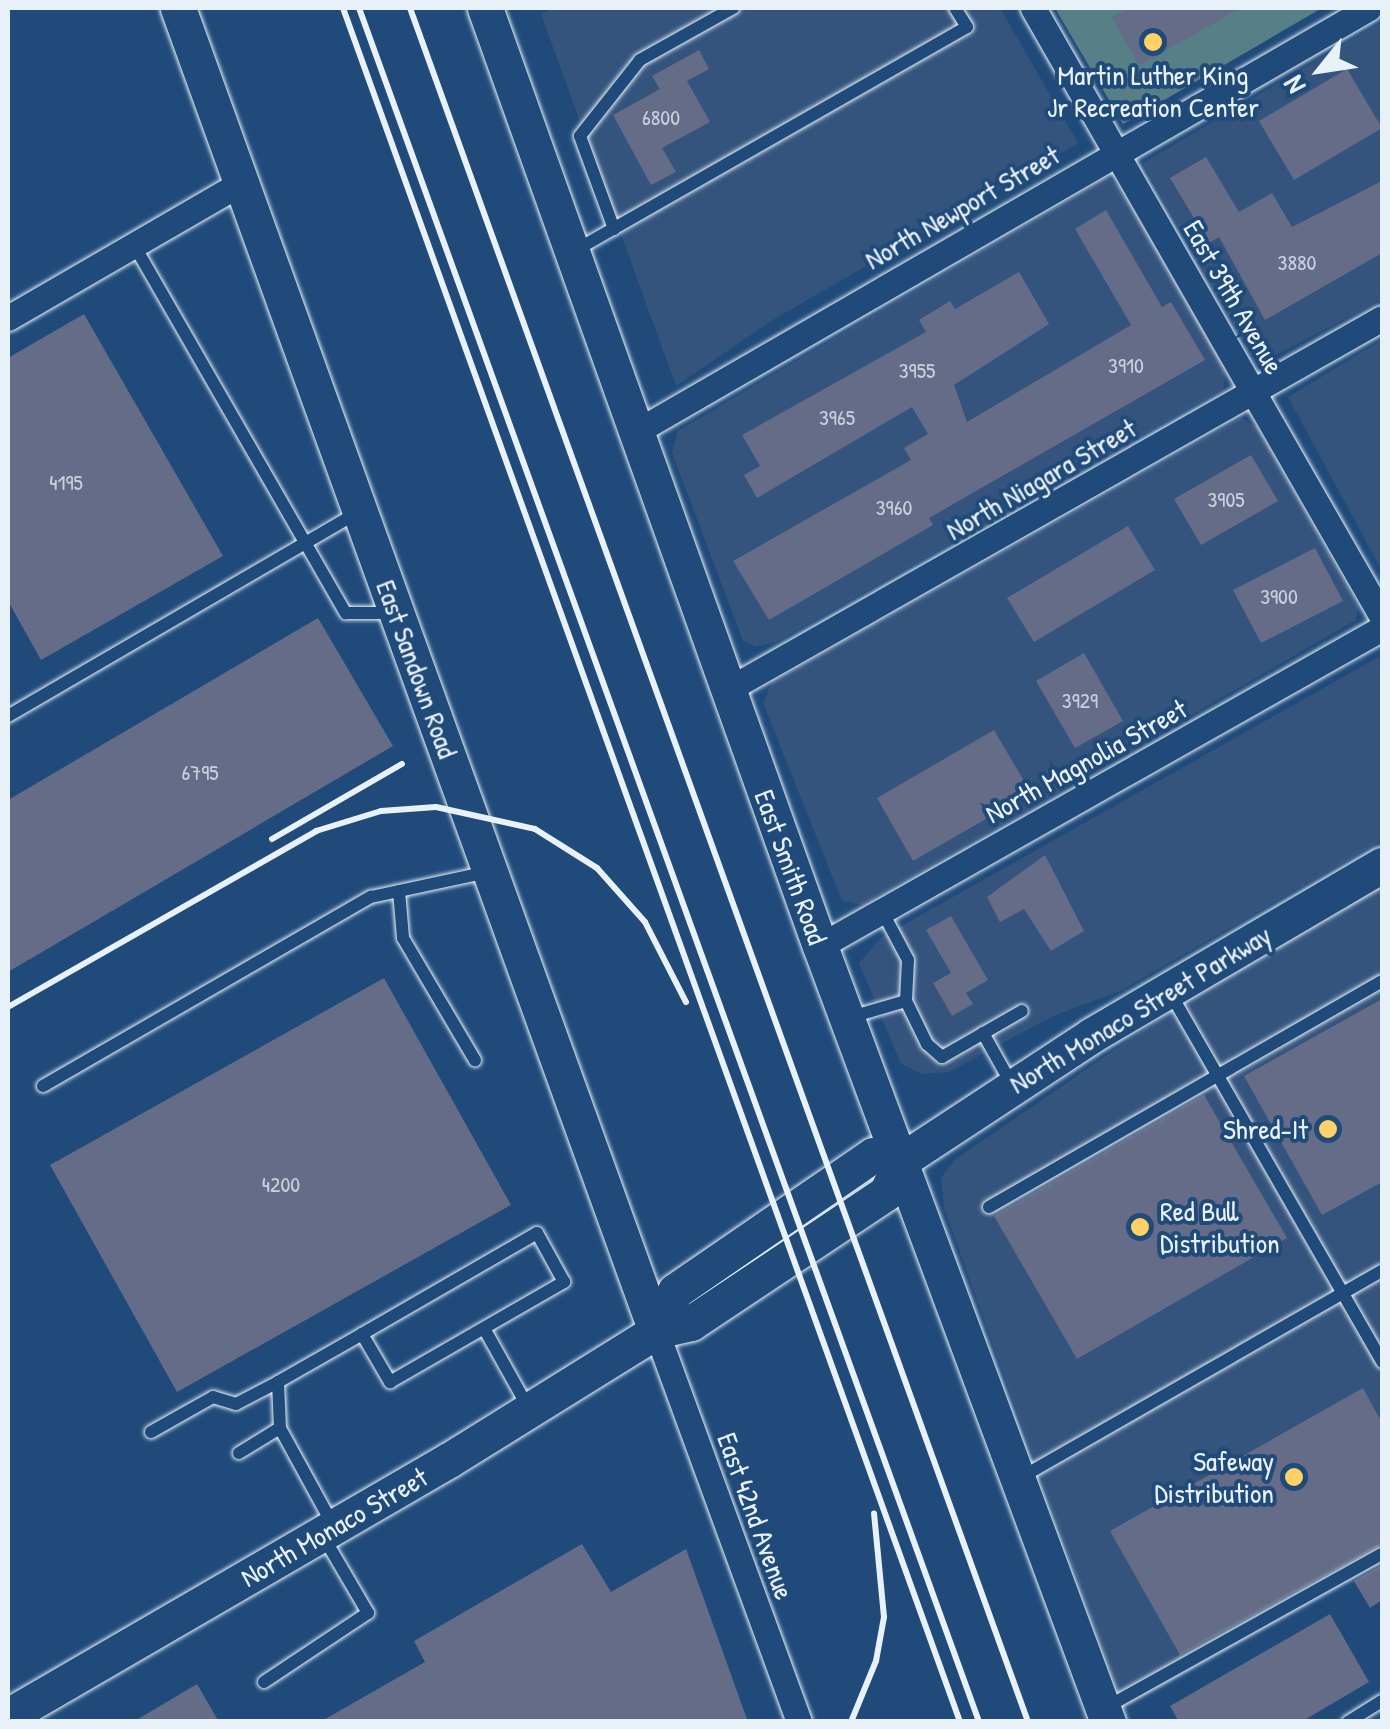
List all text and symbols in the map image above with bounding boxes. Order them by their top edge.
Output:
north arrow [1270,20,1370,120]
marker: Martin Luther King Jr Recreation Center [1142,31,1164,53]
place label: Martin Luther King Jr Recreation Center [1047,58,1259,124]
text: N [1274,69,1314,101]
house number: 6800 [642,105,680,131]
street label: North Newport Street [859,138,1065,276]
street label: East 39th Avenue [1176,214,1292,380]
house number: 3880 [1278,250,1316,276]
house number: 3910 [1108,353,1144,379]
house number: 3955 [899,358,935,384]
house number: 3965 [819,405,855,431]
street label: North Niagara Street [940,411,1142,547]
house number: 4195 [49,470,83,496]
house number: 3905 [1207,487,1245,513]
house number: 3960 [876,495,912,521]
street label: East Sandown Road [369,575,465,763]
house number: 3900 [1260,584,1298,610]
house number: 3929 [1062,688,1098,714]
street label: North Magnolia Street [979,692,1193,830]
house number: 6795 [181,760,219,786]
street label: East Smith Road [747,785,835,949]
street label: North Monaco Street Parkway [1003,918,1277,1100]
place label: Shred-It [1223,1112,1308,1146]
marker: Shred-It [1317,1118,1339,1140]
house number: 4200 [262,1172,300,1198]
place label: Red Bull Distribution [1160,1194,1280,1260]
marker: Red Bull Distribution [1129,1216,1151,1238]
street label: East 42nd Avenue [710,1428,802,1604]
place label: Safeway Distribution [1154,1444,1274,1510]
street label: North Monaco Street [235,1460,433,1594]
marker: Safeway Distribution [1283,1466,1305,1488]

